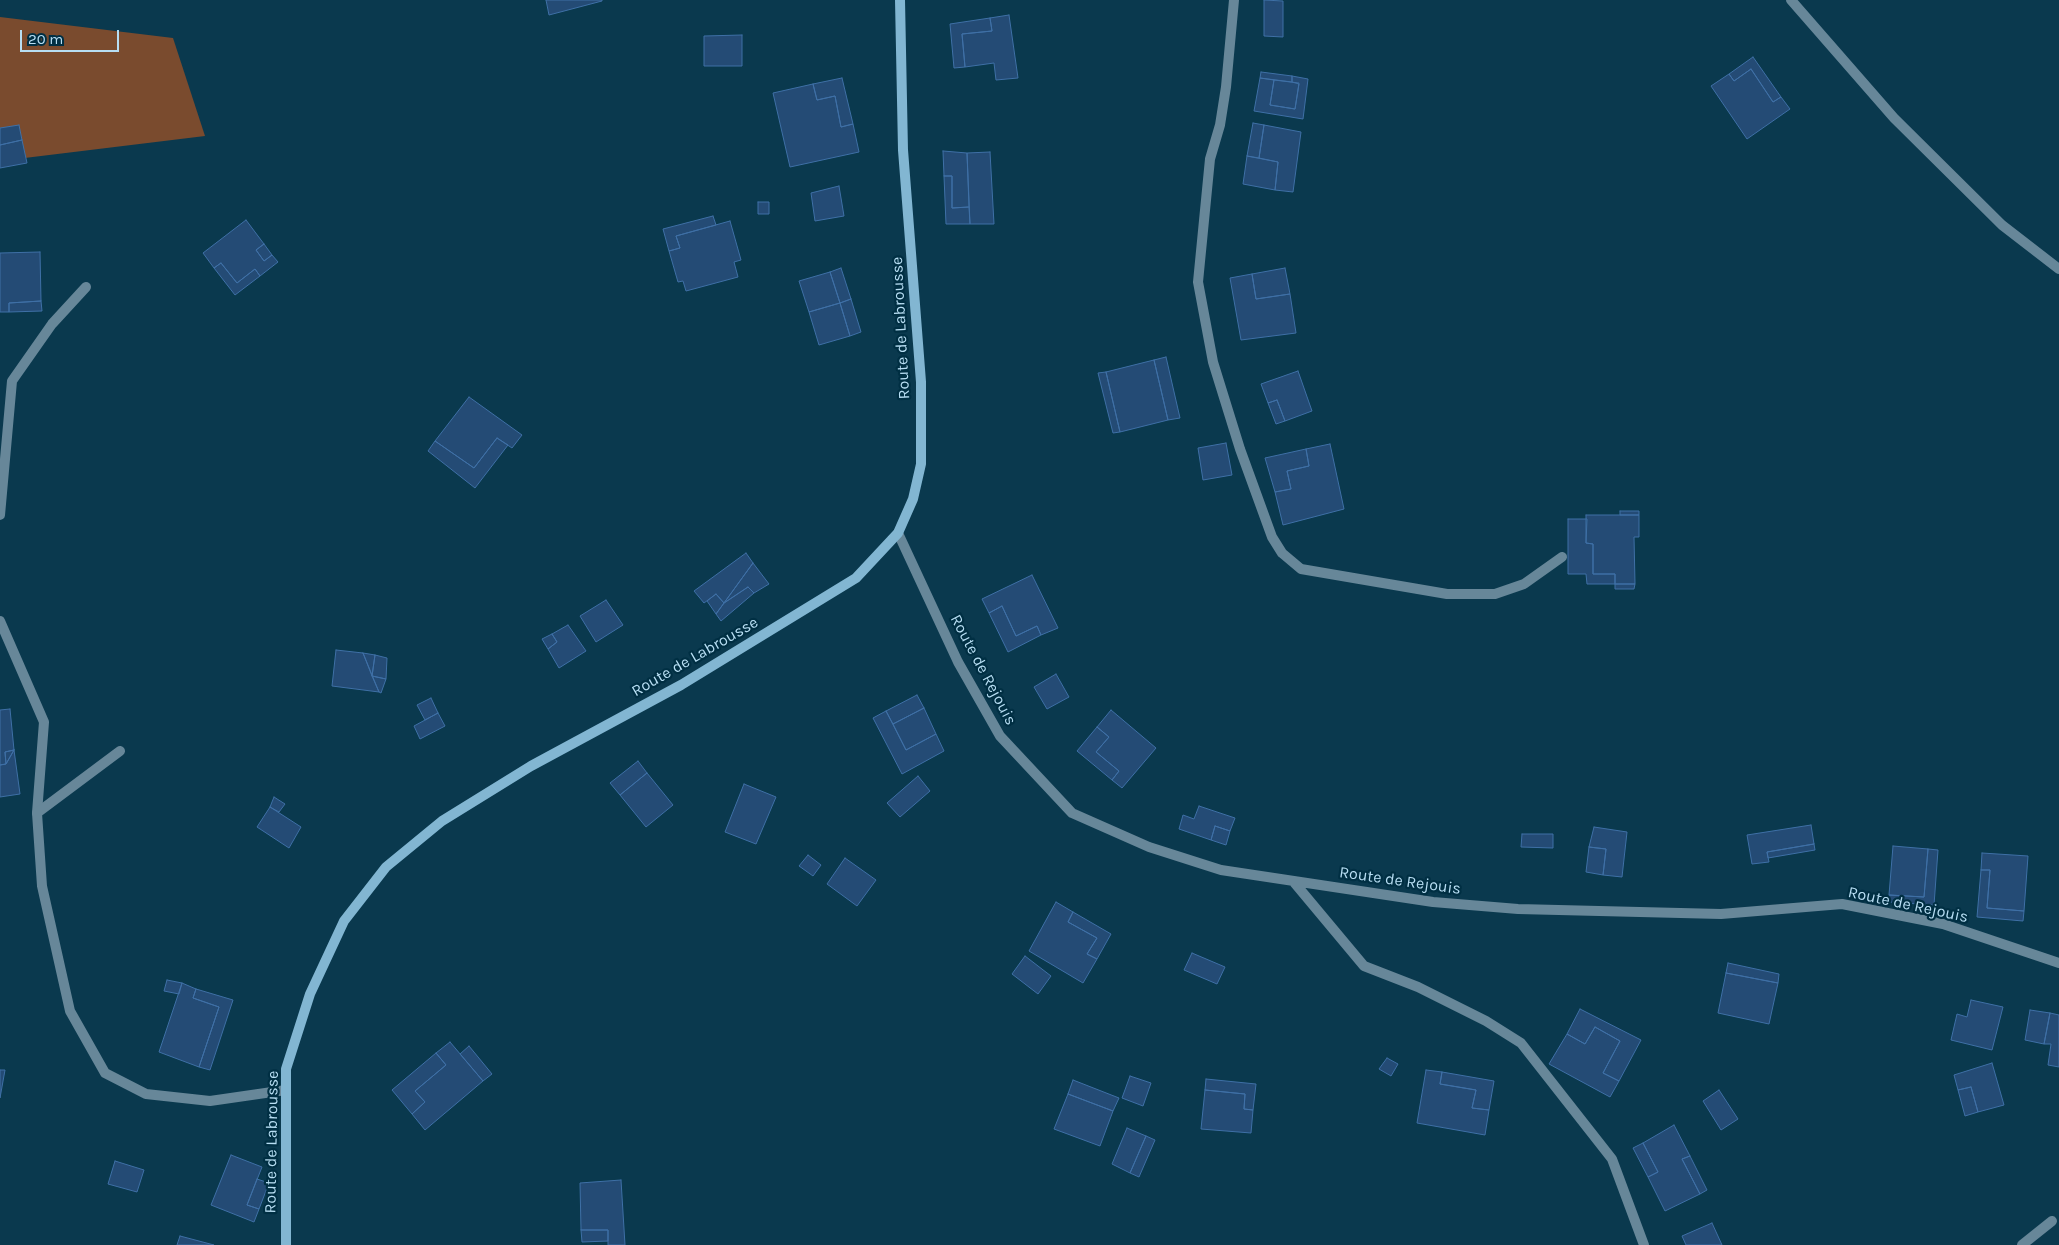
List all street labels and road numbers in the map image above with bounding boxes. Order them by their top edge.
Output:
street label: Route de Labrousse [888,256,914,400]
street label: Route de Rejouis [946,611,1020,729]
street label: Route de Labrousse [628,613,762,701]
street label: Route de Rejouis [1338,863,1462,899]
street label: Route de Rejouis [1846,883,1970,927]
street label: Route de Labrousse [261,1070,283,1214]

